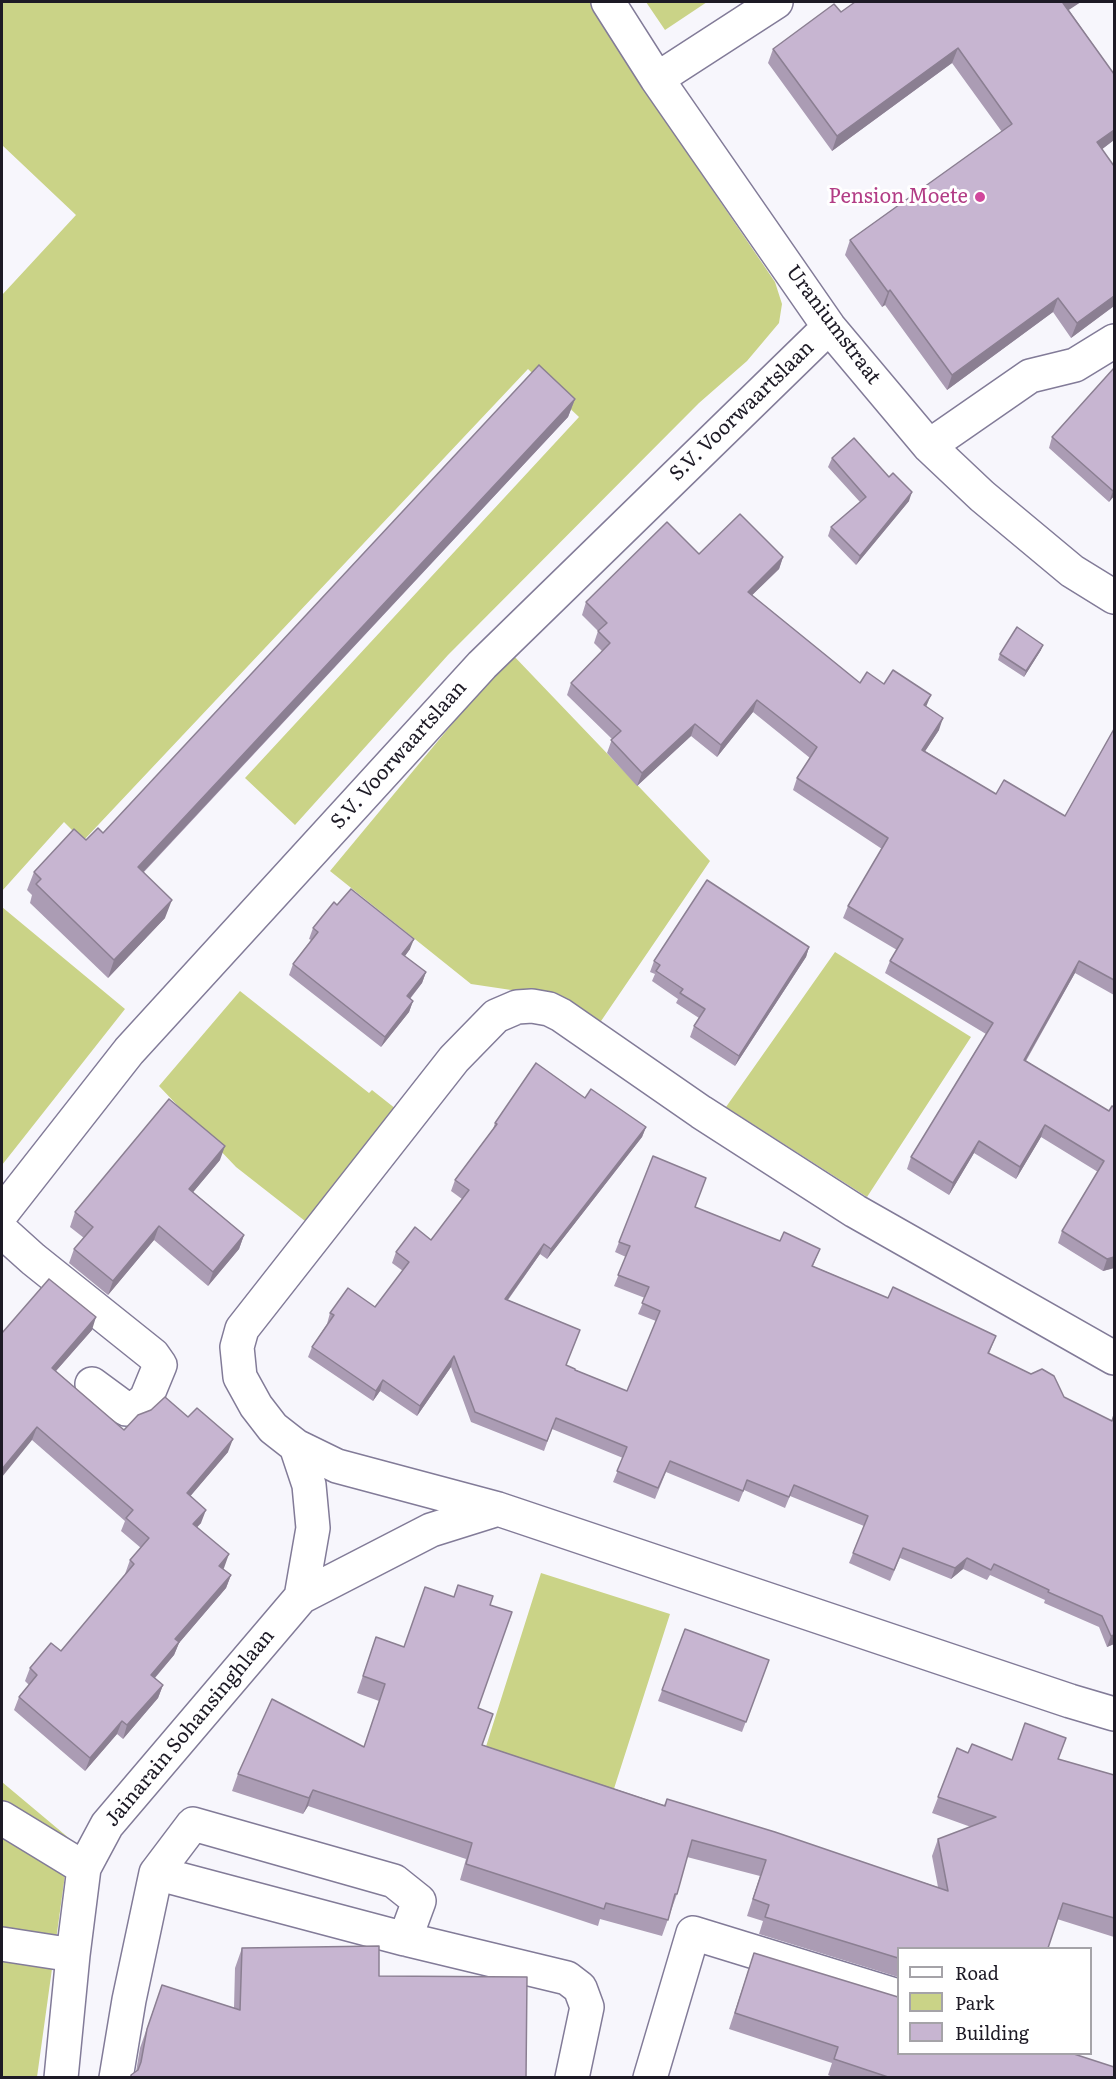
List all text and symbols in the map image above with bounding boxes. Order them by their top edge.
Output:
place label: Pension Moete [828,185,968,209]
marker: Pension Moete [973,190,987,204]
street label: Uraniumstraat [781,261,885,389]
street label: S.V. Voorwaartslaan [665,336,819,486]
street label: S.V. Voorwaartslaan [326,676,472,834]
street label: Jainarain Sohansinghlaan [100,1624,280,1832]
legend [897,1947,1092,2055]
text: Road [955,1959,999,1986]
text: Park [955,1989,994,2016]
text: Building [955,2019,1029,2046]

